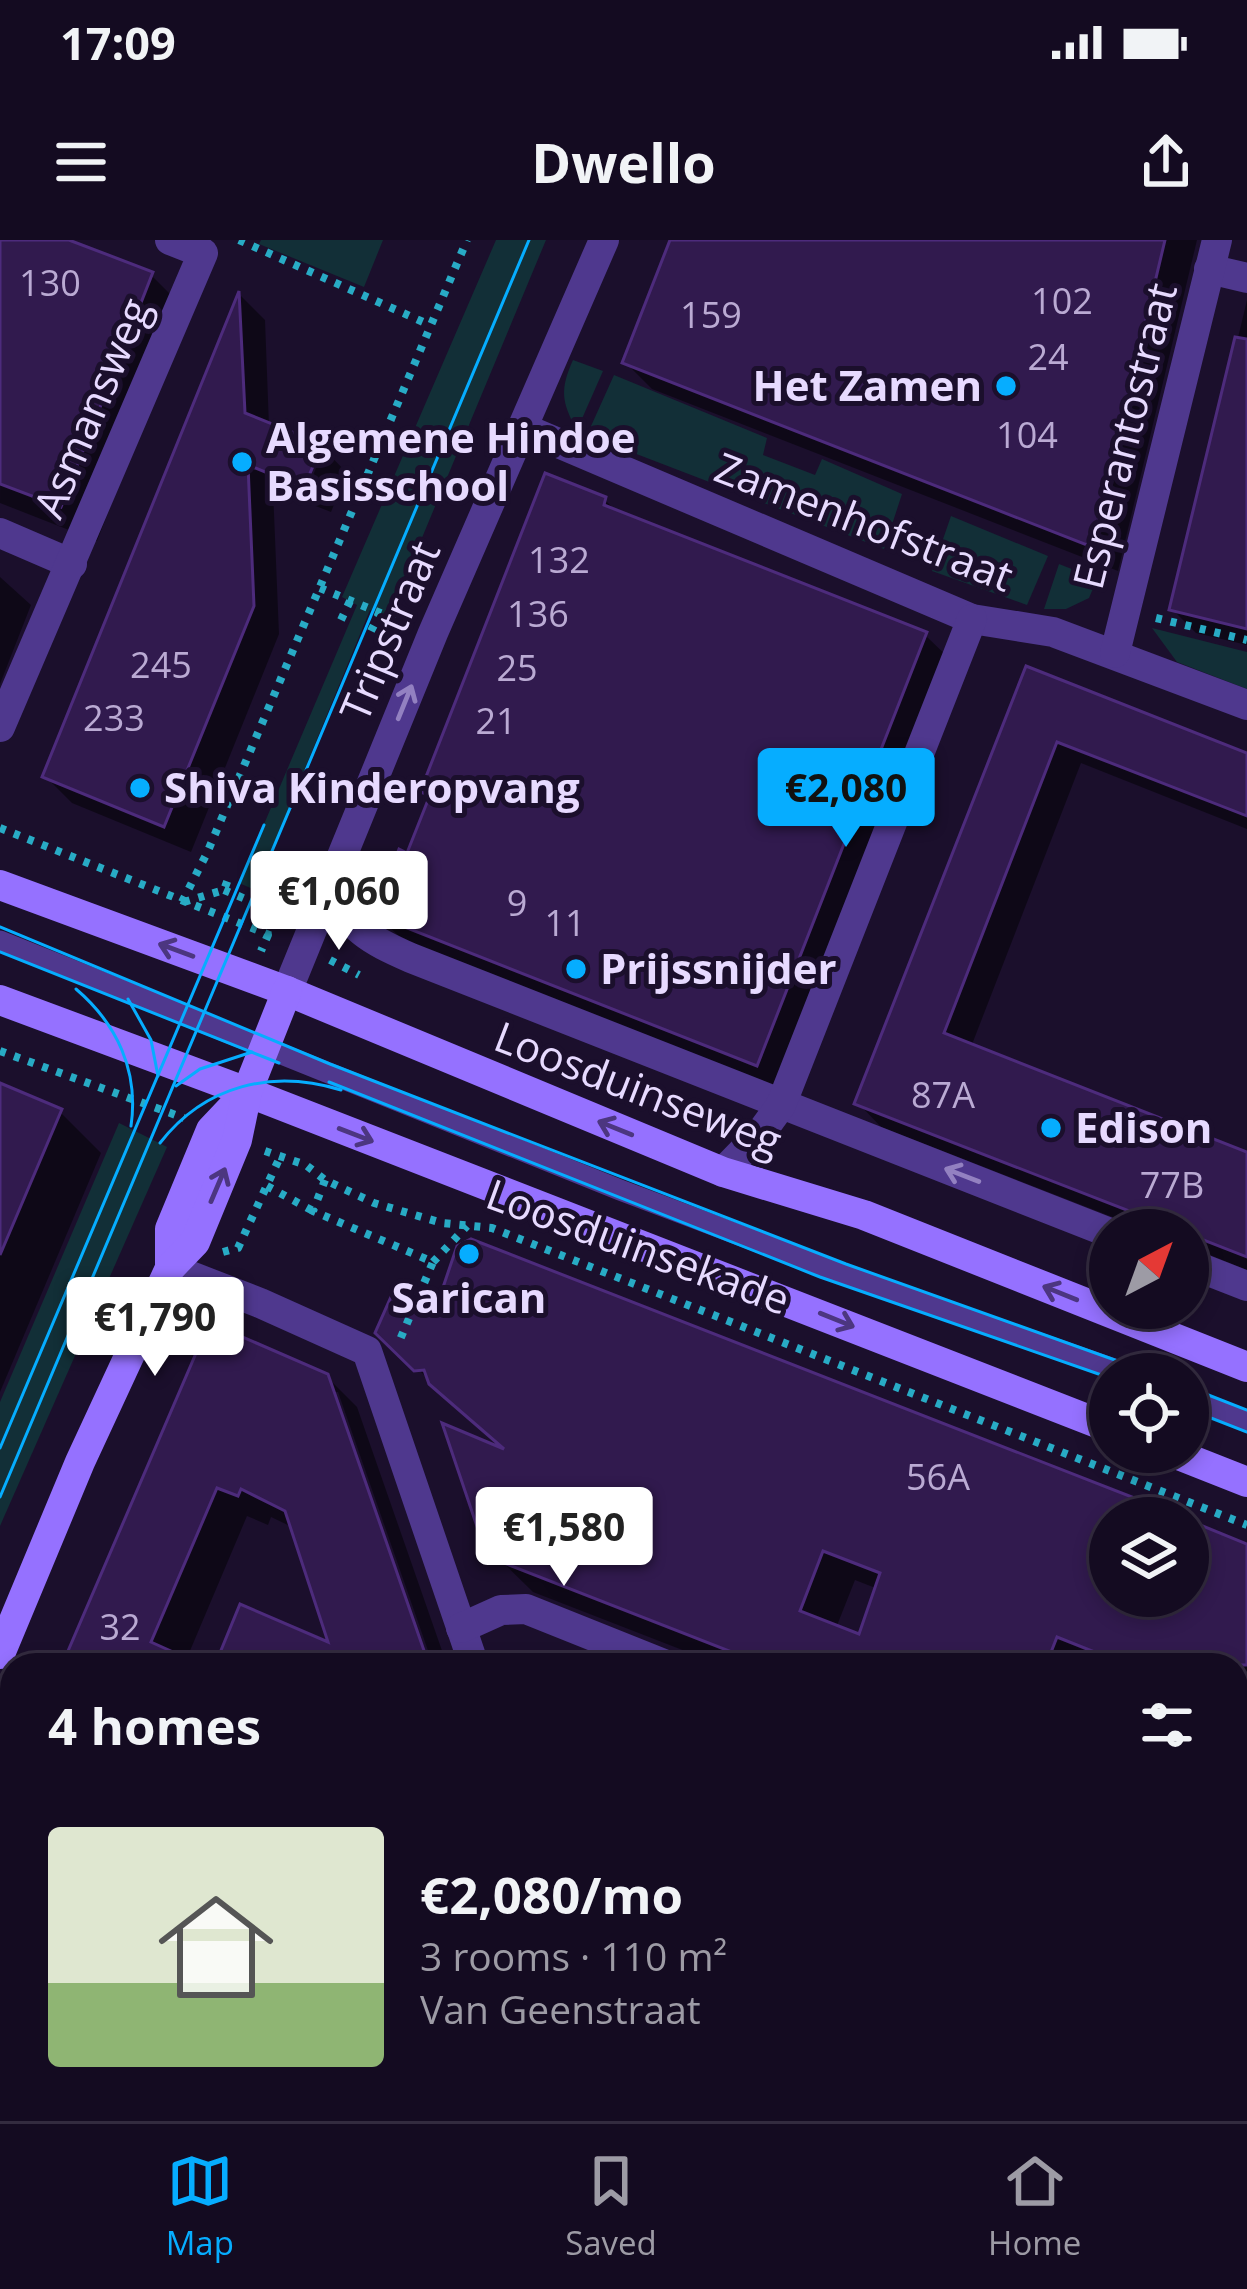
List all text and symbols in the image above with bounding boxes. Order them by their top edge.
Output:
text: 17:09 [60,12,176,73]
text: Dwello [531,125,716,199]
icon: menu [48,129,114,195]
icon: share [1133,129,1199,195]
house number: 130 [19,258,81,307]
house number: 102 [1031,276,1093,325]
street label: Esperantostraat [1058,277,1189,594]
street label: Asmansweg [19,289,162,526]
house number: 159 [680,290,742,339]
house number: 24 [1027,332,1069,381]
place label: Het Zamen [753,356,982,413]
marker: Het Zamen [993,373,1019,399]
place label: Algemene Hindoe Basisschool [266,408,636,513]
house number: 104 [996,410,1058,459]
street label: Zamenhofstraat [707,438,1022,604]
marker: Algemene Hindoe Basisschool [229,449,255,475]
street label: Tripstraat [325,532,452,729]
house number: 132 [528,535,590,584]
house number: 136 [507,589,569,638]
house number: 245 [130,640,192,689]
house number: 25 [496,643,538,692]
one-way arrow [396,685,417,722]
house number: 233 [83,693,145,742]
house number: 21 [475,696,517,745]
pin: €2,080 [748,748,944,850]
place label: Shiva Kinderopvang [164,758,580,815]
text: €2,080 [785,760,907,813]
marker: Shiva Kinderopvang [127,775,153,801]
pin: €1,060 [241,851,437,953]
text: €1,060 [278,863,400,916]
house number: 9 [507,878,527,927]
house number: 11 [544,898,586,947]
one-way arrow [158,938,195,959]
place label: Prijssnijder [600,939,837,996]
marker: Prijssnijder [563,956,589,982]
street label: Loosduinseweg [487,1007,790,1168]
house number: 87A [911,1070,975,1119]
place label: Edison [1075,1098,1212,1155]
marker: Edison [1038,1115,1064,1141]
one-way arrow [597,1116,634,1137]
one-way arrow [336,1125,373,1147]
house number: 77B [1140,1160,1204,1209]
one-way arrow [944,1163,981,1185]
street label: Loosduinsekade [479,1164,798,1327]
one-way arrow [209,1167,231,1203]
north arrow [1089,1209,1209,1329]
map controls [1089,1209,1209,1617]
marker: Sarican [456,1241,482,1267]
place label: Sarican [392,1268,546,1325]
pin: €1,790 [57,1277,253,1379]
one-way arrow [1043,1281,1080,1302]
text: €1,790 [94,1289,216,1342]
one-way arrow [818,1310,855,1332]
button: locate [1089,1353,1209,1473]
house number: 56A [906,1452,970,1501]
pin: €1,580 [466,1487,662,1589]
button: layers [1089,1497,1209,1617]
text: €1,580 [503,1499,625,1552]
house number: 32 [99,1602,141,1651]
text: 4 homes [48,1690,261,1760]
icon: filters [1134,1692,1200,1758]
text: €2,080/mo [420,1859,683,1929]
icon: home [144,1875,288,2019]
text: 3 rooms · 110 m² [420,1929,727,1982]
text: Van Geenstraat [420,1982,701,2035]
tab: Map [166,2148,234,2265]
tab: Saved [565,2148,657,2265]
tab: Home [988,2148,1081,2265]

